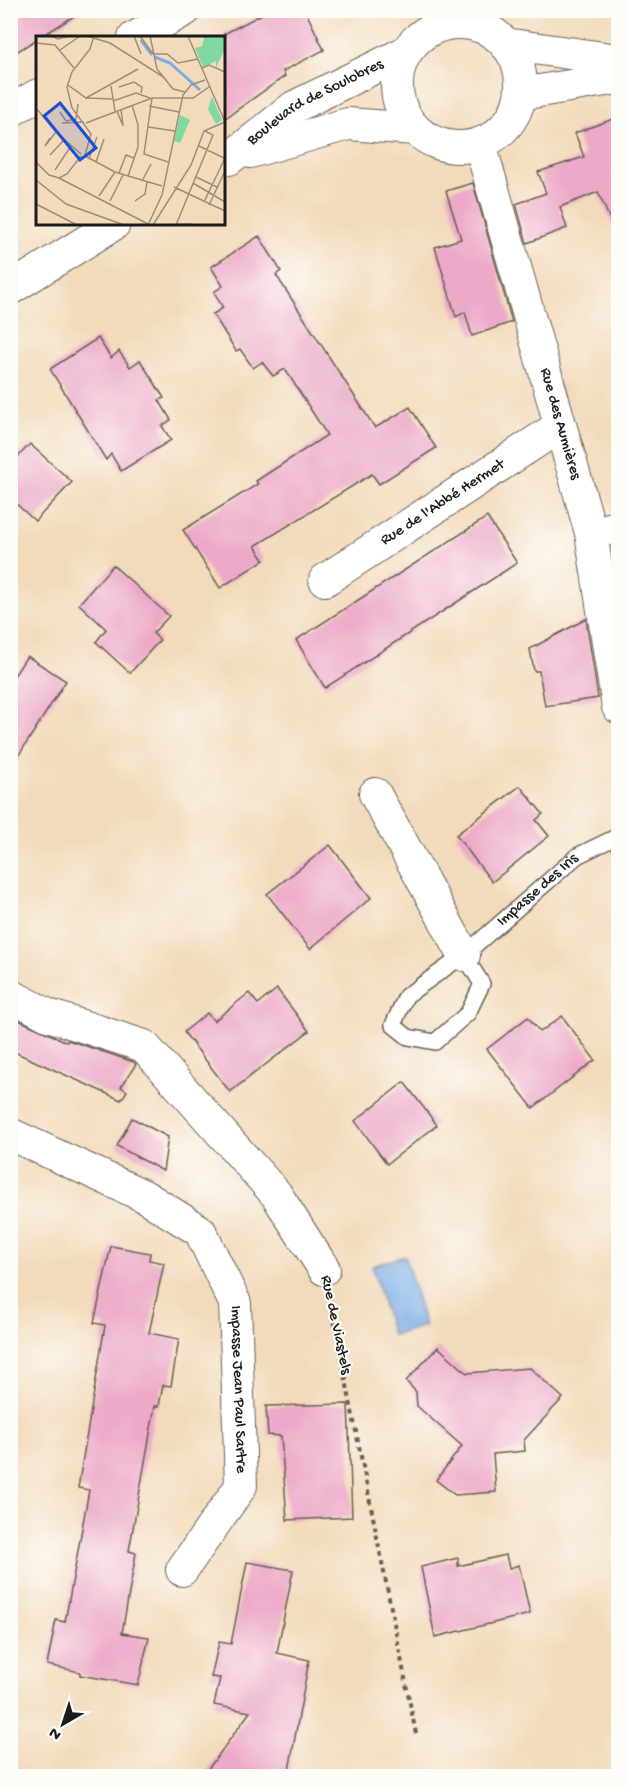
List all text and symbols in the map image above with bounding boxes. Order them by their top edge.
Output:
inset map [36,36,225,225]
street label: Boulevard de Soulobres [243,55,388,151]
street label: Rue des Aumières [535,366,585,483]
street label: Rue de l'Abbé Hermet [377,454,510,550]
street label: Impasse des Iris [493,849,583,931]
street label: Rue de Viastels [315,1274,355,1377]
street label: Impasse Jean Paul Sartre [226,1305,250,1474]
north arrow [33,1694,93,1754]
text: N [45,1722,66,1744]

